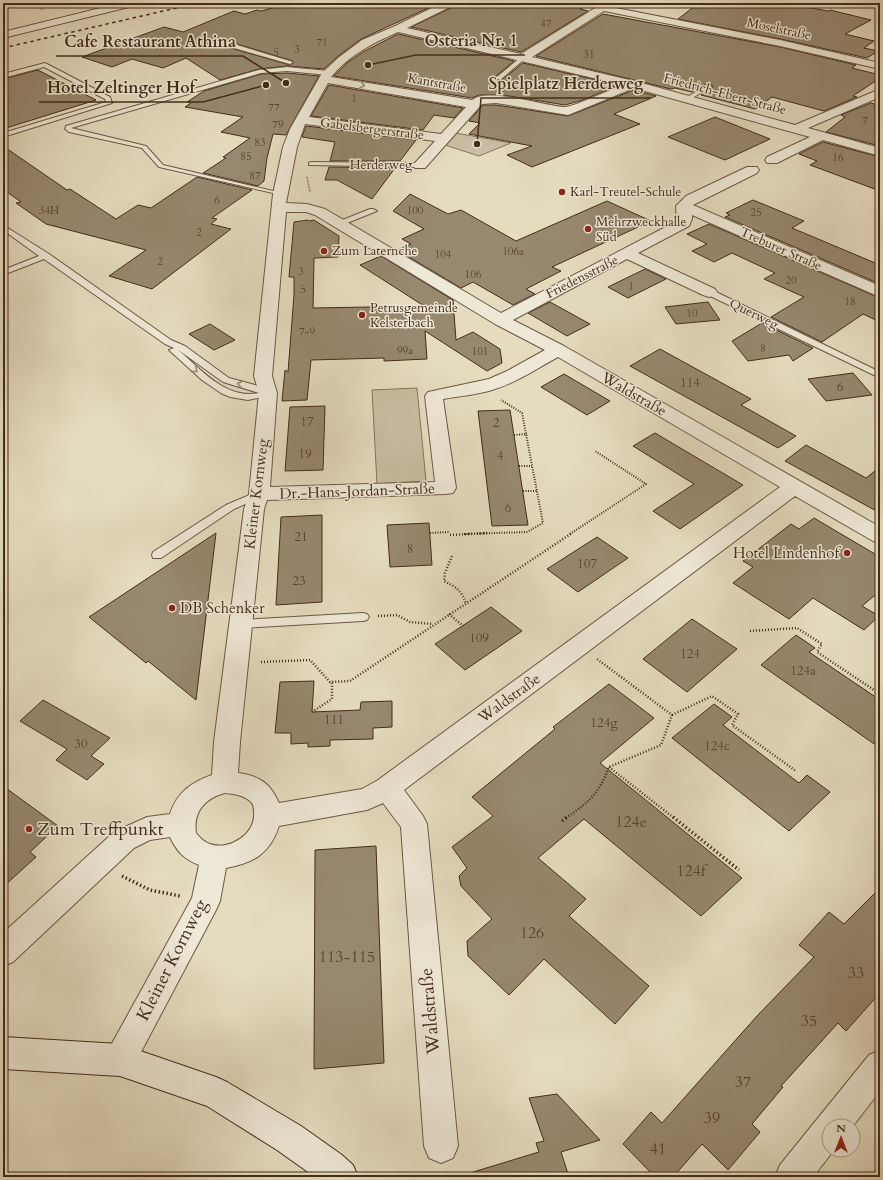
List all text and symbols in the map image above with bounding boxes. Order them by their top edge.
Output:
street label: Moselstraße [745,13,813,45]
house number: 47 [540,16,552,31]
callout: Osteria Nr. 1 [416,27,525,55]
callout: Cafe Restaurant Athina [56,28,243,56]
text: Osteria Nr. 1 [424,30,518,52]
text: Cafe Restaurant Athina [64,31,236,53]
house number: 71 [316,35,328,50]
house number: 3 [294,42,300,57]
house number: 5 [273,45,279,60]
house number: 31 [583,47,595,62]
street label: Kantstraße [406,69,468,97]
street label: Friedrich-Ebert-Straße [662,69,788,119]
callout: Spielplatz Herderweg [481,70,651,98]
text: Spielplatz Herderweg [489,73,644,95]
callout: Hotel Zeltinger Hof [39,74,203,102]
text: Hotel Zeltinger Hof [47,77,198,99]
one-way arrow [359,81,365,89]
house number: 1 [351,91,357,106]
house number: 77 [268,100,280,115]
house number: 7 [862,113,868,128]
street label: Gabelsbergerstraße [319,114,425,144]
house number: 79 [272,117,284,132]
house number: 83 [254,135,266,150]
house number: 85 [240,149,252,164]
house number: 16 [832,150,844,165]
street label: Herderweg [350,156,413,174]
house number: 87 [249,168,261,183]
place label: Karl-Treutel-Schule [570,183,682,201]
marker: Karl-Treutel-Schule [557,187,567,197]
house number: 6 [214,193,220,208]
house number: 34H [39,203,59,218]
house number: 100 [407,203,424,218]
house number: 25 [750,205,762,220]
place label: Mehrzweckhalle Süd [596,213,686,246]
street label: Treburer Straße [737,223,825,275]
marker: Mehrzweckhalle Süd [583,224,593,234]
house number: 2 [196,225,202,240]
place label: Zum Laternche [332,242,418,260]
house number: 106a [502,244,524,259]
marker: Zum Laternche [319,246,329,256]
house number: 104 [435,247,452,262]
street label: Friedensstraße [543,251,621,303]
house number: 2 [157,254,163,269]
house number: 3 [298,264,304,279]
house number: 106 [465,267,482,282]
house number: 20 [785,273,797,288]
house number: 1 [628,279,634,294]
house number: 5 [300,282,306,297]
street label: Querweg [726,294,782,334]
house number: 18 [844,294,856,309]
place label: Petrusgemeinde Kelsterbach [370,299,458,332]
house number: 10 [686,306,698,321]
marker: Petrusgemeinde Kelsterbach [357,310,367,320]
house number: 7-9 [299,324,315,339]
house number: 8 [760,341,766,356]
house number: 99a [397,343,413,358]
house number: 101 [472,344,488,359]
one-way arrow [191,365,198,372]
street label: Waldstraße [597,367,670,421]
house number: 114 [680,374,700,392]
house number: 6 [837,378,844,396]
one-way arrow [237,381,244,389]
house number: 17 [300,413,314,431]
house number: 2 [493,414,500,432]
street label: Kleiner Kornweg [239,437,273,550]
house number: 19 [298,445,312,463]
house number: 4 [497,447,504,465]
street label: Dr.-Hans-Jordan-Straße [279,478,435,504]
house number: 6 [505,499,512,517]
house number: 21 [294,528,308,546]
house number: 8 [407,540,413,558]
place label: Hotel Lindenhof [733,543,841,563]
marker: Hotel Lindenhof [842,548,852,558]
house number: 107 [577,555,597,573]
house number: 23 [292,572,306,590]
place label: DB Schenker [180,598,265,618]
marker: DB Schenker [167,603,177,613]
house number: 109 [469,629,489,647]
house number: 124 [680,645,700,663]
house number: 124a [790,662,816,680]
street label: Waldstraße [473,669,544,728]
house number: 111 [324,711,344,729]
house number: 124g [590,714,618,732]
house number: 30 [74,735,88,753]
house number: 124c [704,737,730,755]
house number: 124e [615,811,647,833]
place label: Zum Treffpunkt [37,817,164,842]
marker: Zum Treffpunkt [24,824,34,834]
house number: 124f [676,860,709,882]
street label: Kleiner Kornweg [131,894,214,1025]
house number: 126 [520,922,544,944]
house number: 113-115 [319,946,375,968]
house number: 33 [848,962,864,984]
street label: Waldstraße [414,967,446,1056]
house number: 35 [801,1010,817,1032]
house number: 37 [735,1071,751,1093]
house number: 39 [704,1107,720,1129]
north arrow [821,1118,861,1158]
text: N [836,1121,846,1136]
house number: 41 [650,1138,666,1160]

